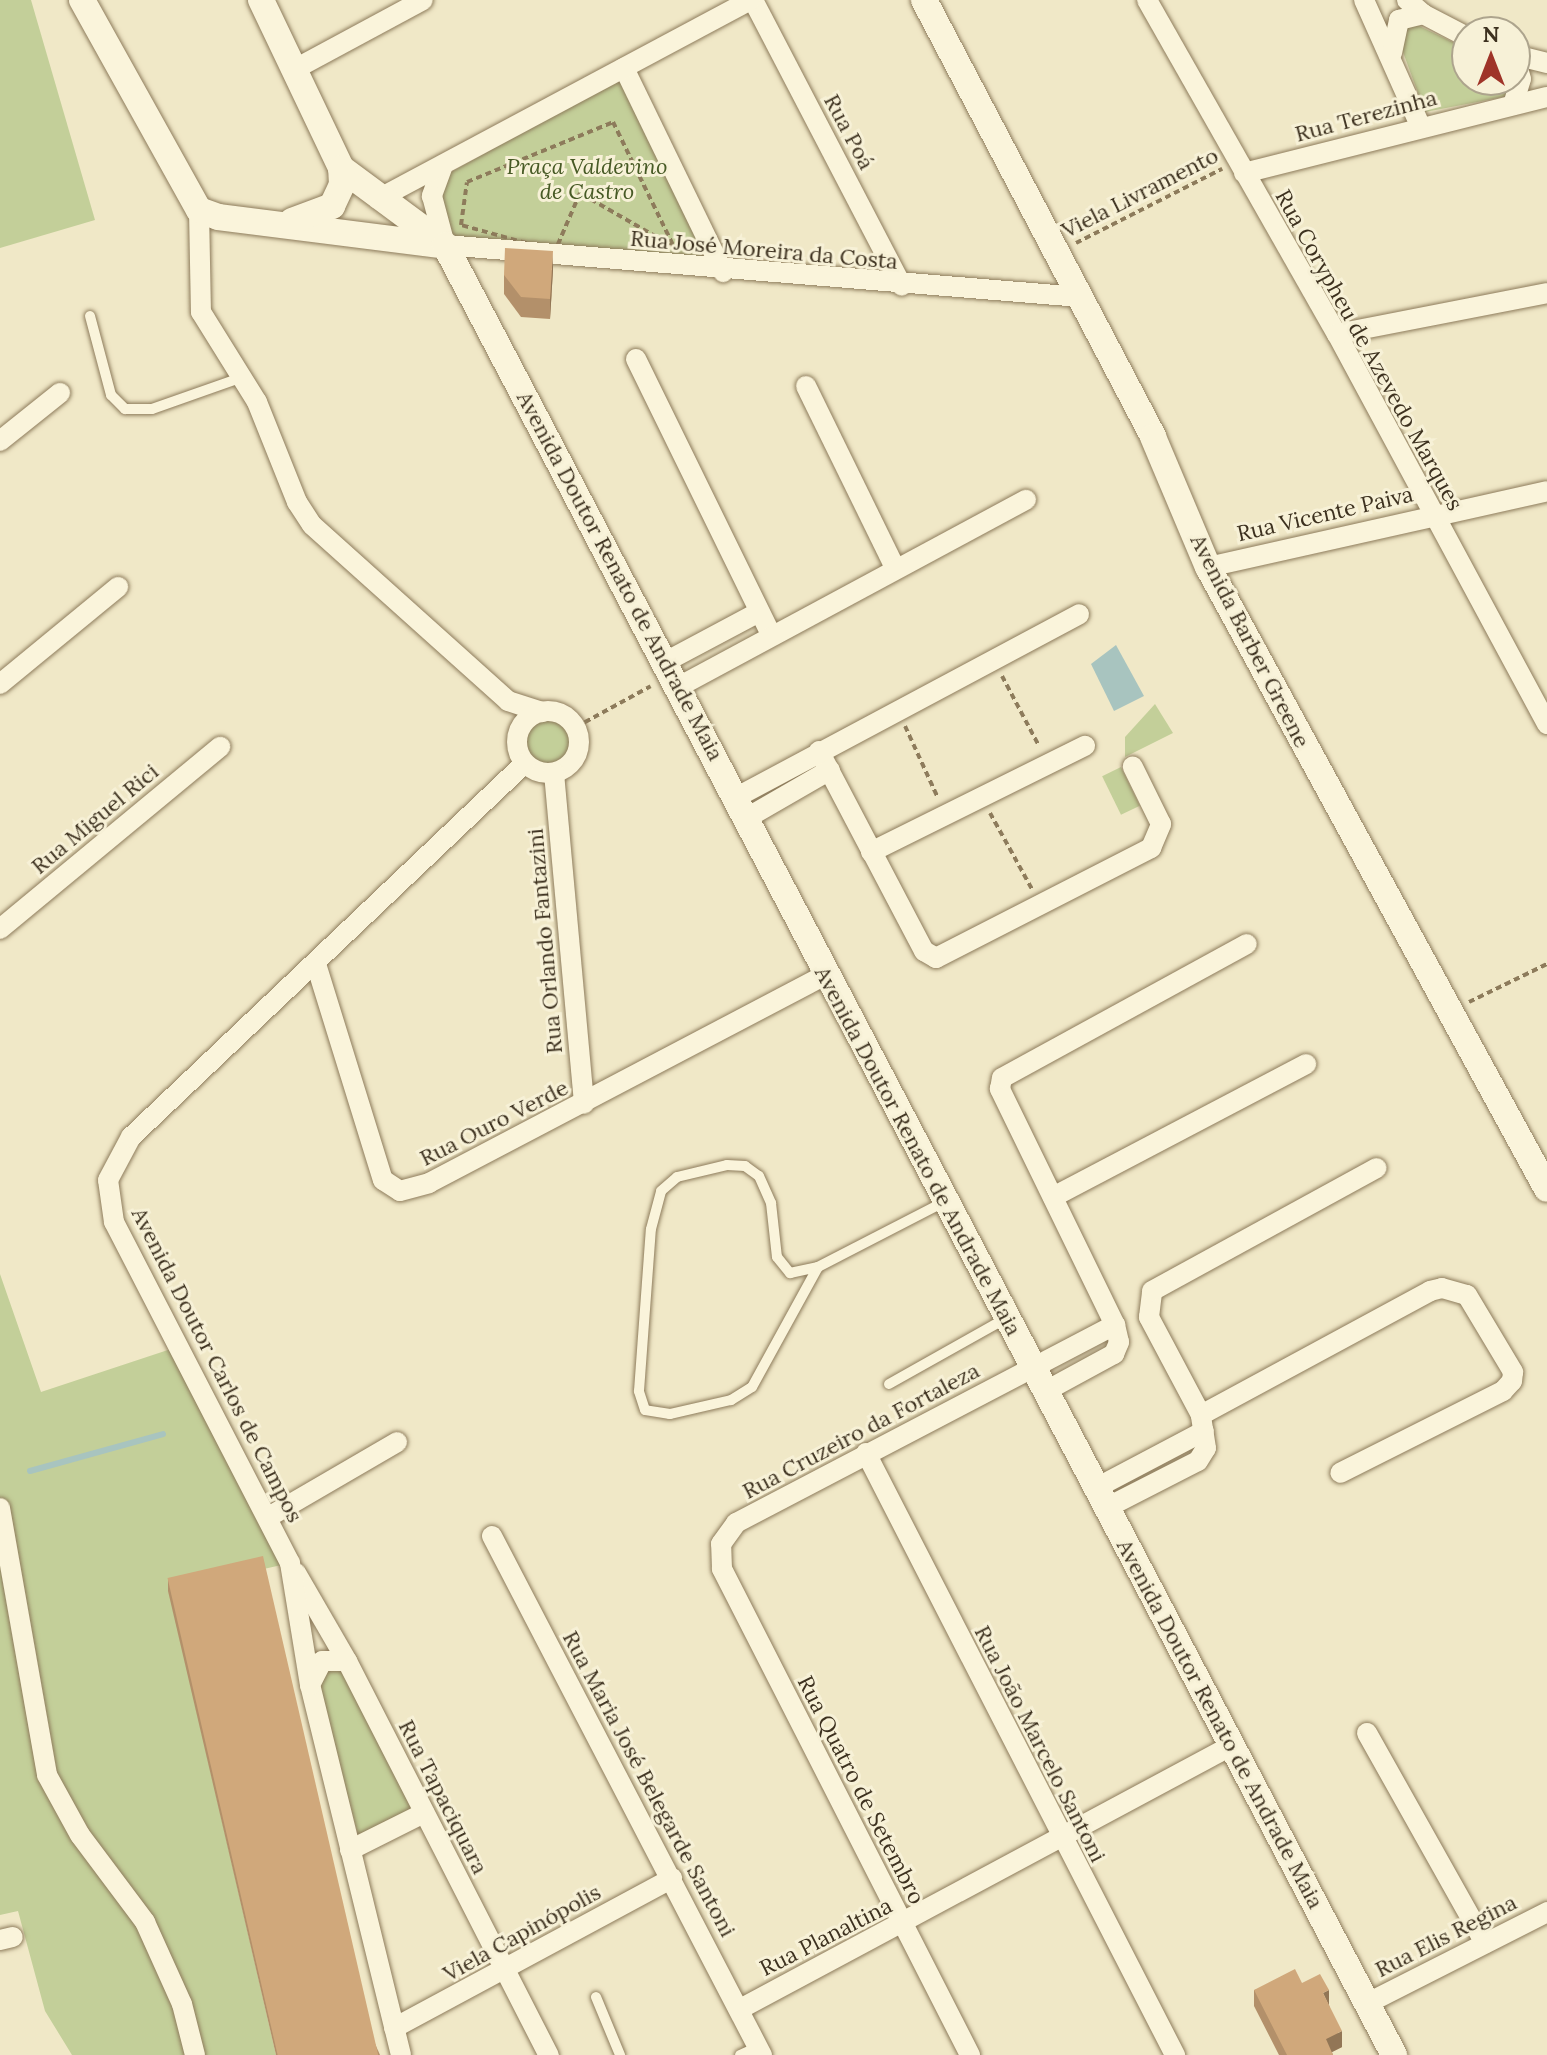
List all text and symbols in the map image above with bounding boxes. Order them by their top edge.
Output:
north arrow [1451,16,1531,96]
text: N [1482,20,1500,48]
street label: Rua Terezinha [1292,84,1440,148]
street label: Rua Poá [818,90,880,174]
street label: Viela Livramento [1057,142,1223,244]
park label: Praça Valdevino de Castro [507,153,667,204]
street label: Rua Corypheu de Azevedo Marques [1270,185,1468,515]
street label: Rua José Moreira da Costa [629,225,899,275]
street label: Avenida Doutor Renato de Andrade Maia [511,387,729,765]
street label: Rua Vicente Paiva [1234,481,1416,547]
street label: Avenida Barber Greene [1185,530,1315,752]
street label: Rua Miguel Rici [26,758,164,880]
street label: Rua Orlando Fantazini [522,827,568,1055]
street label: Avenida Doutor Renato de Andrade Maia [809,962,1027,1340]
street label: Rua Ouro Verde [416,1074,572,1172]
street label: Avenida Doutor Carlos de Campos [126,1203,308,1527]
street label: Rua Cruzeiro da Fortaleza [738,1357,984,1505]
street label: Avenida Doutor Renato de Andrade Maia [1111,1535,1329,1913]
street label: Rua João Marcelo Santoni [969,1621,1111,1867]
street label: Rua Maria José Belegarde Santoni [557,1627,741,1941]
street label: Rua Quatro de Setembro [792,1671,930,1909]
street label: Rua Tapaciquara [393,1716,493,1878]
street label: Viela Capinópolis [439,1879,605,1987]
street label: Rua Elis Regina [1371,1889,1521,1983]
street label: Rua Planaltina [756,1892,896,1982]

